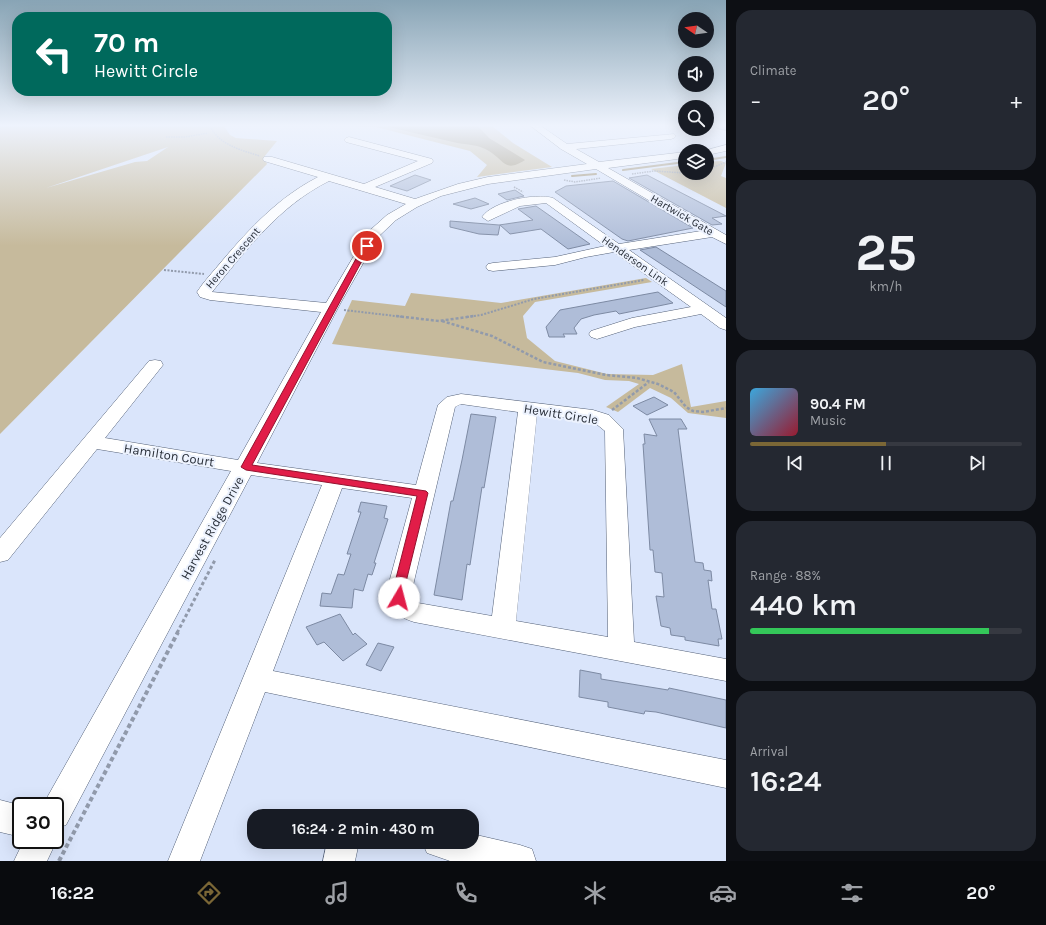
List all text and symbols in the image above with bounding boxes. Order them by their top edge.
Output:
north arrow [678,12,714,48]
map controls [678,12,714,180]
text: 70 m [94,26,159,59]
icon: left [28,28,80,80]
button: sound [678,56,714,92]
text: Hewitt Circle [94,60,198,82]
text: Climate [750,63,796,78]
text: 20° [862,82,910,118]
text: − [750,88,762,114]
text: + [1010,88,1022,114]
button: search [678,100,714,136]
button: layers [678,144,714,180]
street label: Hartwick Gate [648,192,716,238]
text: 25 [855,222,917,283]
street label: Heron Crescent [203,225,263,291]
pin [350,229,384,263]
street label: Henderson Link [599,233,671,289]
icon: arrive [356,235,378,257]
text: km/h [870,279,902,294]
text: 90.4 FM [810,395,866,413]
street label: Hewitt Circle [523,401,600,427]
text: Music [810,413,846,428]
street label: Hamilton Court [123,440,215,470]
icon: previous [784,452,806,474]
icon: pause [875,452,897,474]
icon: next [966,452,988,474]
street label: Harvest Ridge Drive [177,474,247,582]
text: Range · 88% [750,568,821,583]
position arrow [378,577,420,619]
text: 440 km [750,587,857,623]
text: Arrival [750,744,788,759]
text: 16:24 [750,763,822,799]
speed limit sign: 30 [12,797,64,849]
text: 16:24 · 2 min · 430 m [291,820,435,838]
icon: directions [195,879,223,907]
icon: music [323,879,351,907]
icon: phone [452,879,480,907]
icon: climate [581,879,609,907]
icon: car [709,879,737,907]
icon: filters [838,879,866,907]
text: 16:22 [50,882,94,904]
text: 20° [966,882,996,904]

